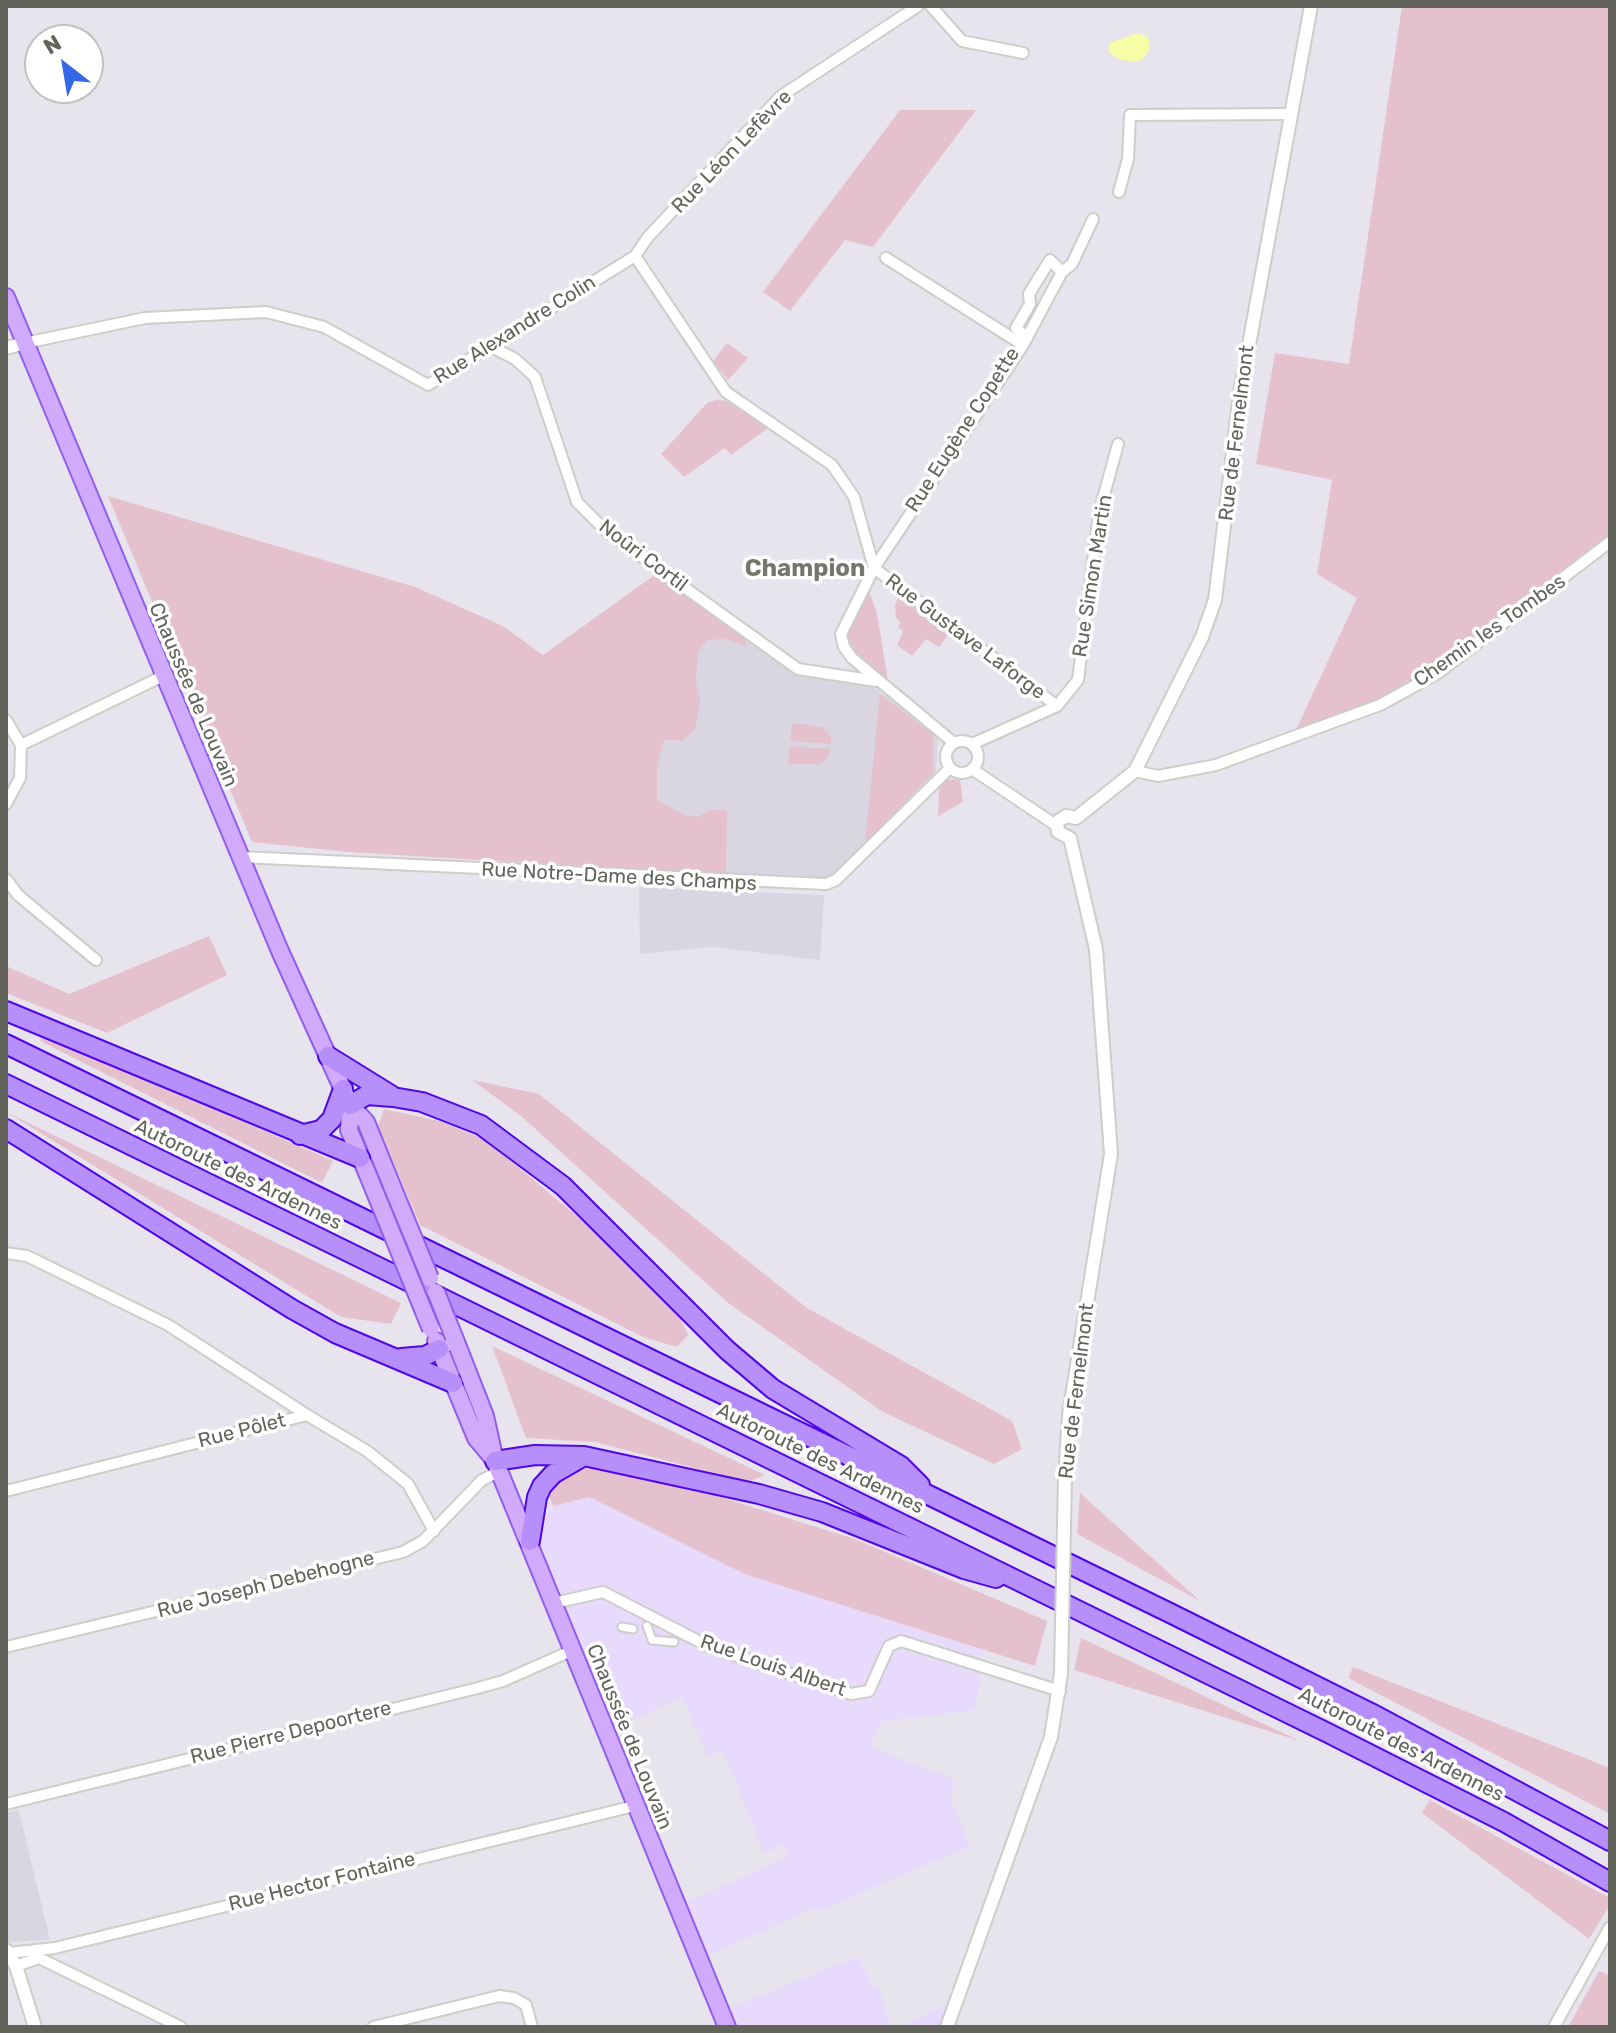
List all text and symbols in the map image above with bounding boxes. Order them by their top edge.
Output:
north arrow [24,24,104,104]
text: N [39,29,66,60]
street label: Rue Léon Lefèvre [667,85,797,219]
street label: Rue Alexandre Colin [430,270,600,390]
street label: Rue Eugène Copette [901,343,1025,517]
street label: Rue de Fernelmont [1214,344,1260,522]
street label: Rue Simon Martin [1068,493,1118,659]
street label: Noûri Cortil [594,515,692,597]
district label: Champion [745,555,865,583]
street label: Rue Gustave Laforge [880,569,1050,705]
street label: Chemin les Tombes [1410,570,1570,692]
street label: Chaussée de Louvain [143,599,243,791]
street label: Rue Notre-Dame des Champs [481,858,757,896]
street label: Autoroute des Ardennes [131,1114,345,1236]
street label: Rue de Fernelmont [1054,1302,1100,1480]
street label: Autoroute des Ardennes [713,1398,927,1520]
street label: Rue Pôlet [196,1409,288,1453]
street label: Rue Joseph Debehogne [155,1546,377,1624]
street label: Rue Louis Albert [697,1630,849,1702]
street label: Chaussée de Louvain [581,1641,677,1833]
street label: Autoroute des Ardennes [1294,1683,1508,1807]
street label: Rue Pierre Depoortere [188,1696,394,1770]
street label: Rue Hector Fontaine [226,1847,418,1917]

